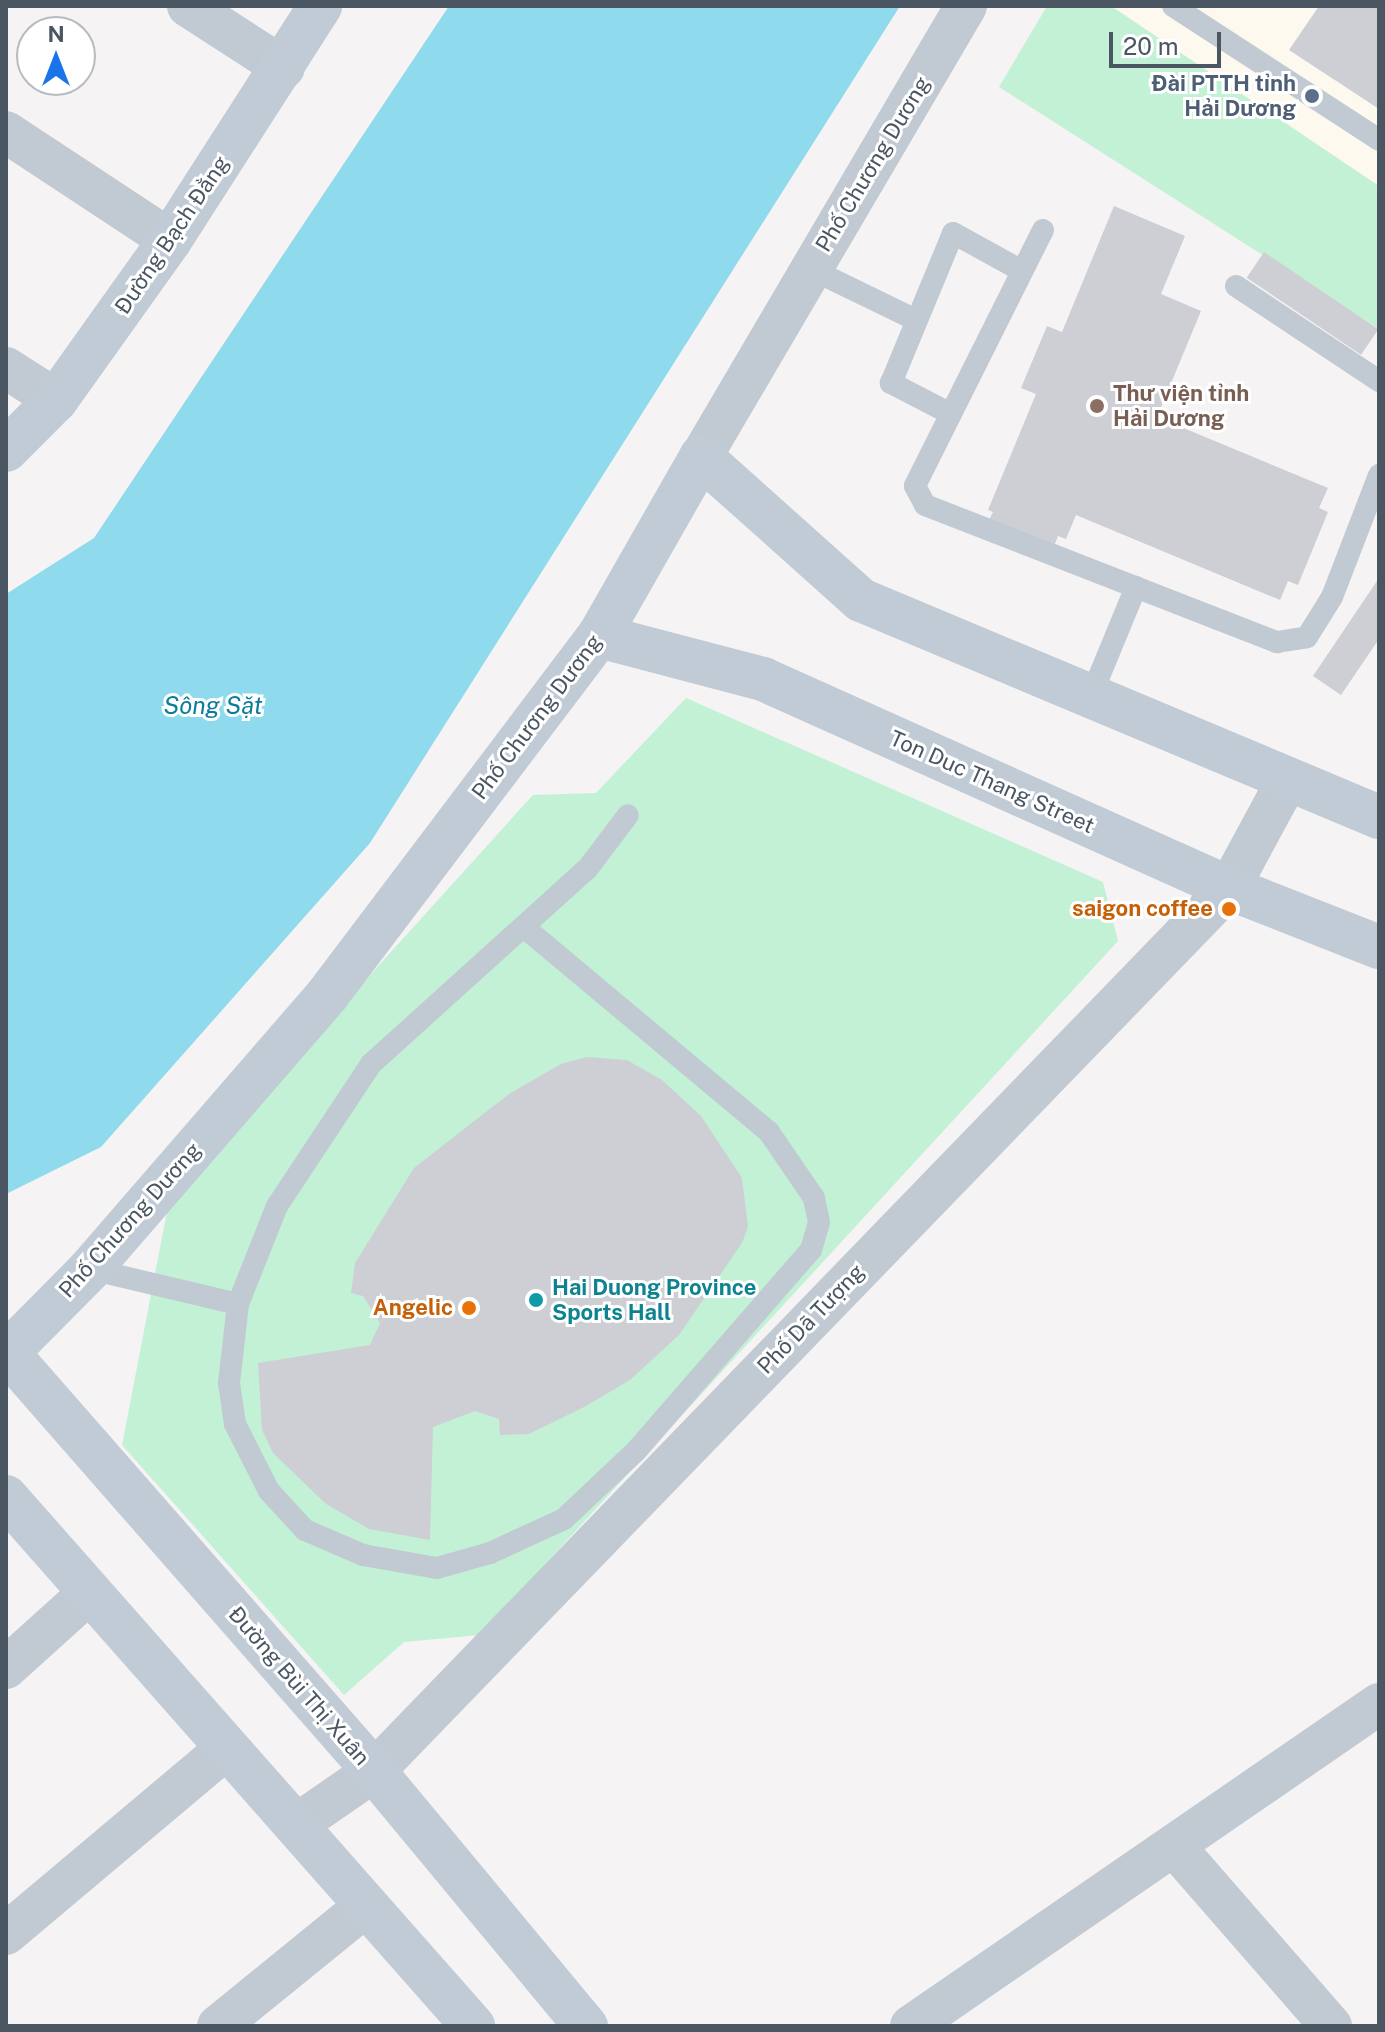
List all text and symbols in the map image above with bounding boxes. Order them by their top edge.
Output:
north arrow [16,16,96,96]
scale bar [1113,16,1225,66]
text: N [47,21,65,47]
text: 20 m [1123,32,1179,60]
place label: Đài PTTH tỉnh Hải Dương [1151,70,1296,122]
street label: Phố Chương Dương [810,72,936,256]
marker: Đài PTTH tỉnh Hải Dương [1303,87,1321,105]
street label: Đường Bạch Đằng [109,151,235,319]
place label: Thư viện tỉnh Hải Dương [1113,380,1249,432]
marker: Thư viện tỉnh Hải Dương [1088,397,1106,415]
street label: Phố Chương Dương [466,629,608,805]
water label: Sông Sặt [163,692,263,720]
street label: Ton Duc Thang Street [886,725,1098,839]
place label: saigon coffee [1072,896,1213,922]
marker: saigon coffee [1220,900,1238,918]
street label: Phố Chương Dương [53,1137,207,1303]
street label: Phố Dã Tượng [752,1259,870,1379]
place label: Hai Duong Province Sports Hall [552,1274,756,1326]
marker: Hai Duong Province Sports Hall [527,1291,545,1309]
place label: Angelic [373,1295,453,1321]
marker: Angelic [460,1299,478,1317]
street label: Đường Bùi Thị Xuân [223,1601,375,1771]

